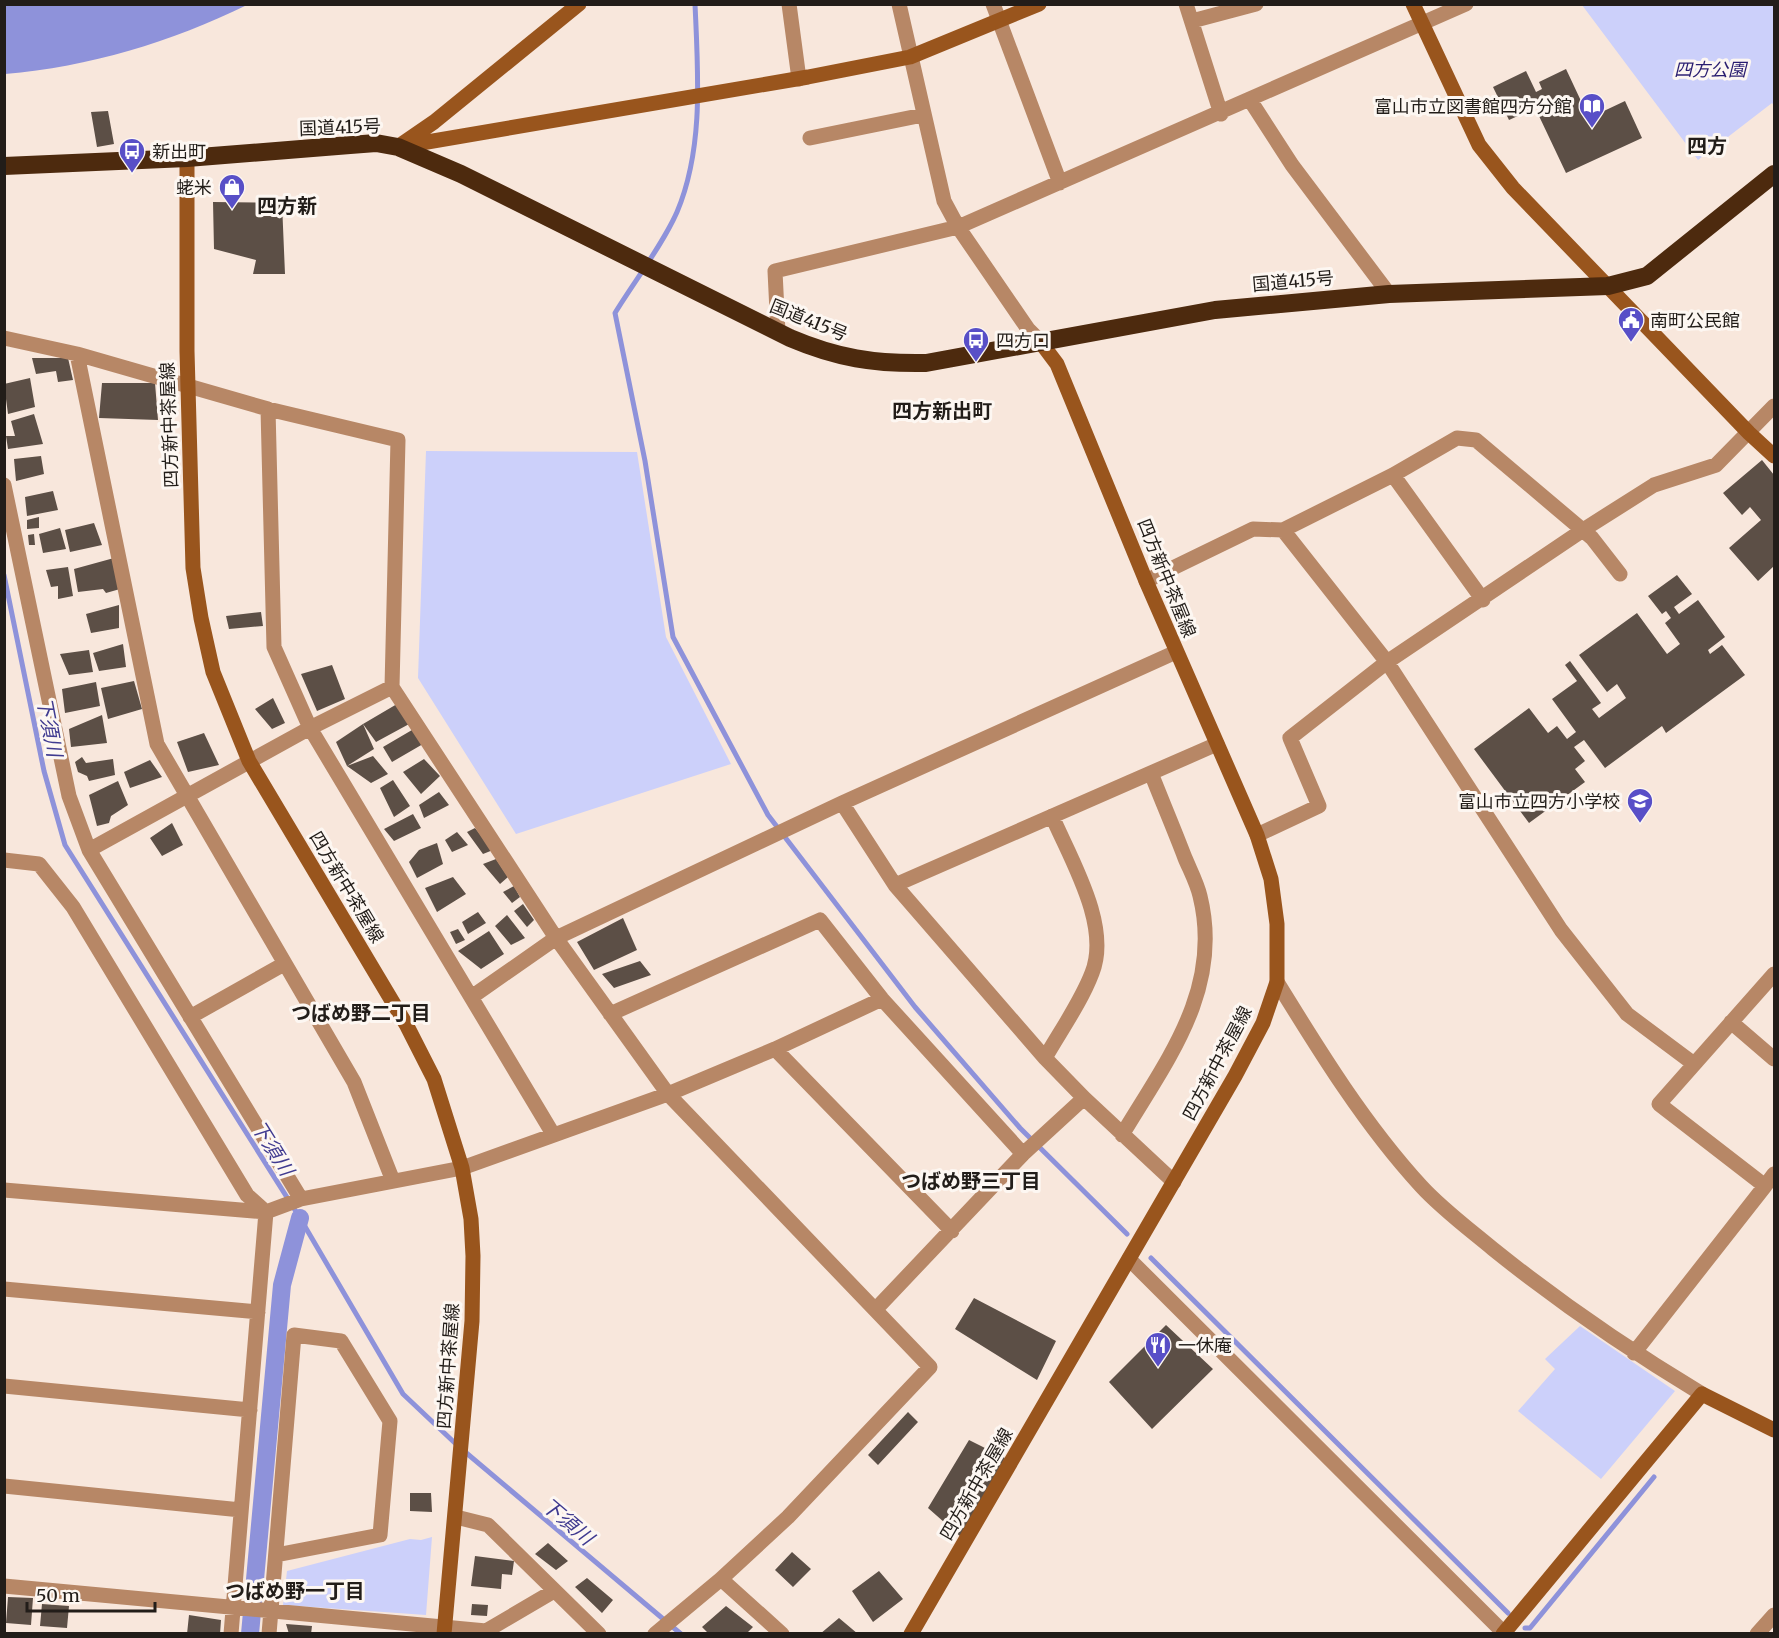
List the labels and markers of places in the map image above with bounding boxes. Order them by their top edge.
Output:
library icon: 富山市立図書館四方分館 [1577,91,1607,129]
place label: 富山市立図書館四方分館 [1374,95,1572,118]
bus stop icon: 新出町 [117,136,147,174]
place label: 新出町 [152,140,206,163]
shop icon: 蛯米 [217,172,247,210]
place label: 蛯米 [176,176,212,199]
public building icon: 南町公民館 [1616,305,1646,343]
place label: 南町公民館 [1650,309,1740,332]
bus stop icon: 四方口 [961,325,991,363]
place label: 四方口 [996,329,1050,352]
school or university icon: 富山市立四方小学校 [1625,786,1655,824]
place label: 富山市立四方小学校 [1458,790,1620,813]
restaurant icon: 一休庵 [1143,1330,1173,1368]
place label: 一休庵 [1178,1334,1232,1357]

